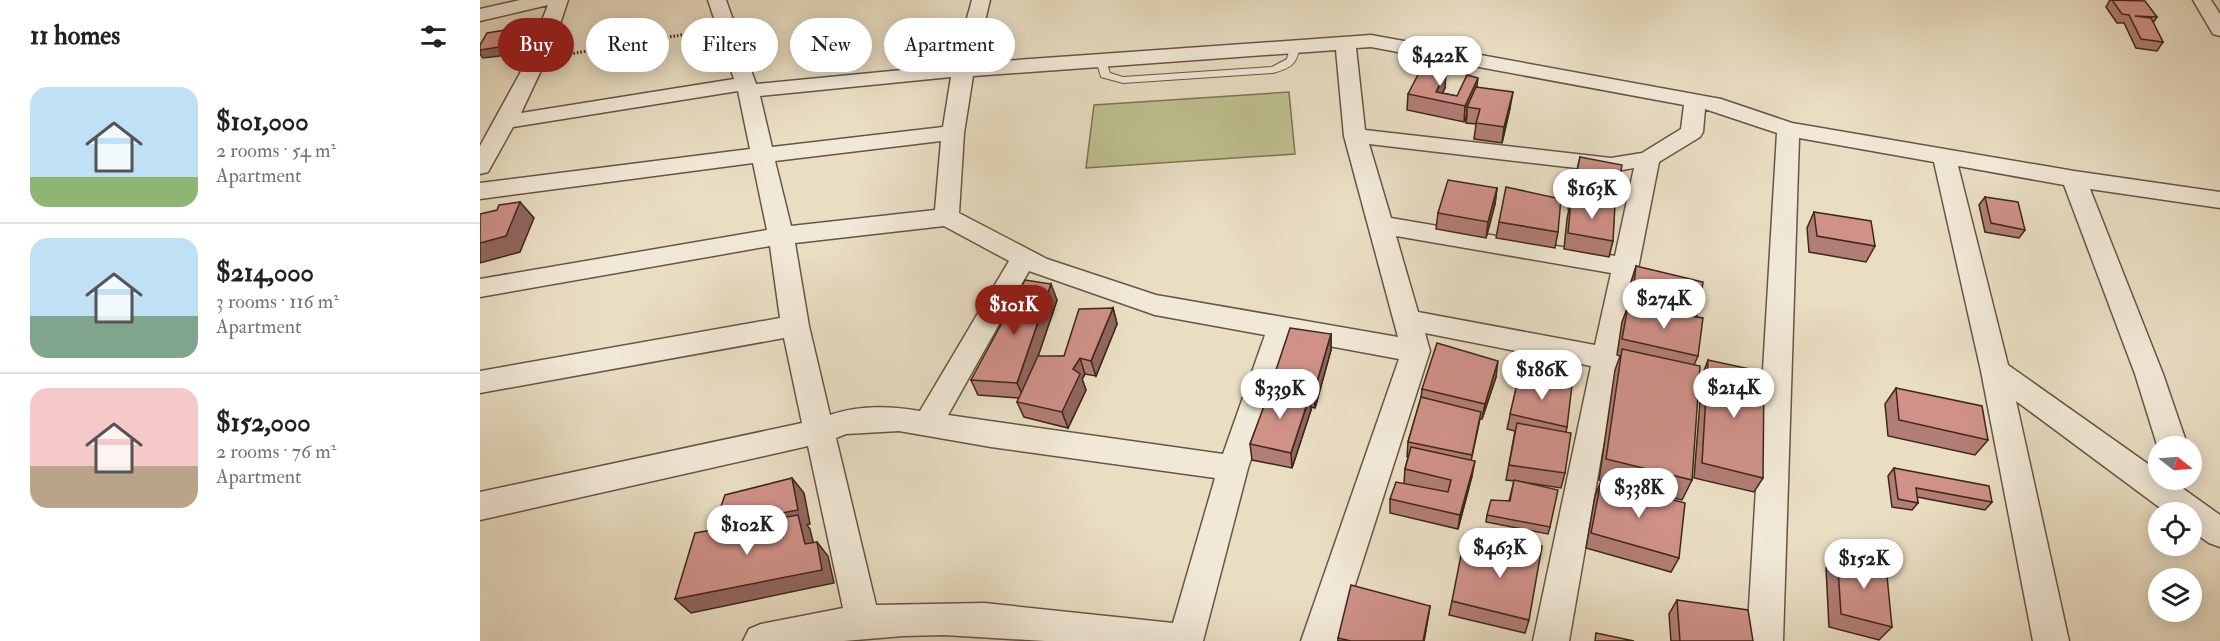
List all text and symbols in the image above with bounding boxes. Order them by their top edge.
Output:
chip: Buy [498,18,574,72]
chip: Rent [586,18,669,72]
chip: Filters [681,18,778,72]
chip: New [790,18,872,72]
chip: Apartment [884,18,1015,72]
text: 11 homes [30,20,120,52]
icon: filters [417,20,450,53]
pin: $422K [1398,36,1482,87]
text: $422K [1412,43,1468,68]
text: $101,000 [216,106,308,138]
icon: home [78,111,150,183]
text: 2 rooms · 54 m² [216,138,336,163]
text: Apartment [216,163,301,188]
pin: $163K [1550,169,1634,220]
text: $163K [1567,176,1617,201]
text: $214,000 [216,257,314,289]
icon: home [78,262,150,334]
pin: $274K [1622,279,1706,330]
pin: $101K [972,285,1056,336]
text: $274K [1637,286,1691,311]
text: 3 rooms · 116 m² [216,289,339,314]
text: $101K [989,292,1039,317]
text: Apartment [216,314,301,339]
pin: $186K [1500,350,1584,401]
text: $186K [1516,357,1568,382]
pin: $214K [1692,368,1776,419]
pin: $339K [1238,369,1322,420]
text: $214K [1707,375,1761,400]
text: $339K [1255,376,1305,401]
text: $152,000 [216,407,311,439]
icon: home [78,412,150,484]
north arrow [2148,436,2202,490]
map controls [2148,436,2202,622]
text: 2 rooms · 76 m² [216,439,336,464]
text: Apartment [216,464,301,489]
pin: $338K [1597,468,1681,519]
text: $338K [1614,475,1664,500]
button: locate [2148,502,2202,556]
pin: $102K [705,505,789,556]
text: $102K [721,512,773,537]
pin: $463K [1458,528,1542,579]
text: $463K [1473,535,1527,560]
pin: $152K [1822,539,1906,590]
text: $152K [1838,546,1890,571]
button: layers [2148,568,2202,622]

